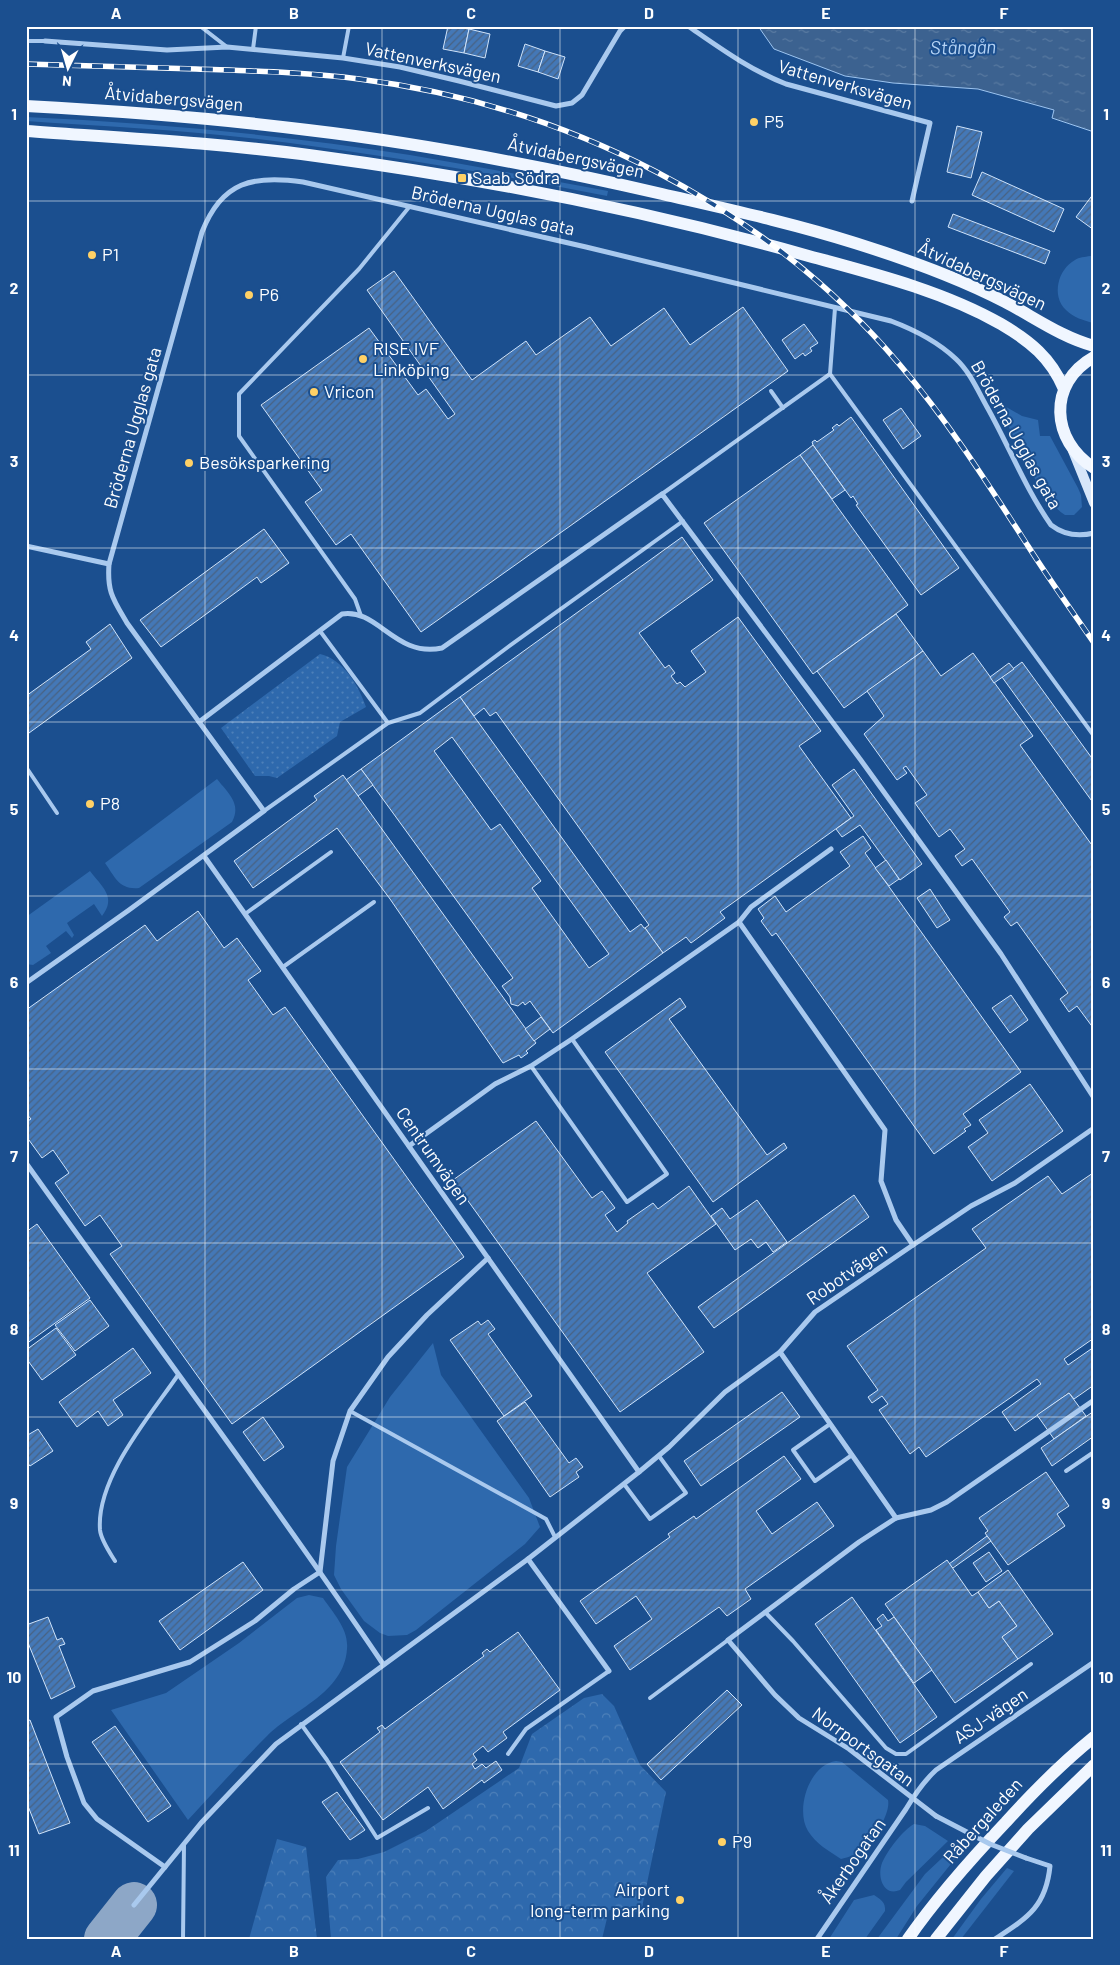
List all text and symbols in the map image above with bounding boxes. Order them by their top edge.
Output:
text: A [111,3,122,22]
text: B [289,3,299,22]
text: C [466,3,476,22]
text: D [644,3,654,22]
text: E [821,3,831,22]
text: F [1000,3,1009,22]
water label: Stångån [930,34,996,59]
street label: Vattenverksvägen [363,37,503,87]
north arrow [42,42,92,92]
street label: Vattenverksvägen [776,54,915,114]
text: N [61,73,72,90]
street label: Åtvidabergsvägen [104,81,244,115]
text: 1 [11,104,17,123]
text: 1 [1103,104,1109,123]
place label: P5 [764,110,784,132]
marker: P5 [748,116,760,128]
street label: Åtvidabergsvägen [506,132,647,182]
place label: Saab Södra [472,166,560,188]
marker: Saab Södra [456,172,468,184]
street label: Bröderna Ugglas gata [409,181,577,240]
street label: Åtvidabergsvägen [915,236,1050,314]
place label: P1 [102,243,119,265]
marker: P1 [86,249,98,261]
text: 2 [10,278,19,297]
text: 2 [1102,278,1111,297]
place label: P6 [259,283,279,305]
marker: P6 [243,289,255,301]
place label: RISE IVF Linköping [373,337,450,380]
street label: Bröderna Ugglas gata [98,344,166,511]
marker: RISE IVF Linköping [357,353,369,365]
street label: Bröderna Ugglas gata [967,356,1067,513]
place label: Vricon [324,380,374,402]
marker: Vricon [308,386,320,398]
text: 3 [10,451,18,470]
place label: Besöksparkering [199,451,330,473]
text: 3 [1102,451,1110,470]
marker: Besöksparkering [183,457,195,469]
text: 4 [9,625,19,644]
text: 4 [1101,625,1111,644]
place label: P8 [100,792,120,814]
marker: P8 [84,798,96,810]
text: 5 [10,799,19,818]
text: 5 [1102,799,1111,818]
text: 6 [10,972,19,991]
text: 6 [1102,972,1111,991]
street label: Centrumvägen [392,1102,476,1208]
text: 7 [10,1146,18,1165]
text: 7 [1102,1146,1110,1165]
street label: Robotvägen [802,1237,891,1309]
text: 8 [10,1319,19,1338]
text: 8 [1102,1319,1111,1338]
text: 9 [10,1493,18,1512]
text: 9 [1102,1493,1110,1512]
text: 10 [7,1667,21,1686]
text: 10 [1099,1667,1113,1686]
street label: ASJ-vägen [949,1682,1032,1748]
street label: Norrportsgatan [808,1702,919,1791]
street label: Råbergaleden [938,1773,1026,1868]
street label: Åkerbogatan [815,1813,890,1907]
place label: P9 [732,1830,752,1852]
marker: P9 [716,1836,728,1848]
text: 11 [8,1840,20,1859]
text: 11 [1100,1840,1112,1859]
place label: Airport long-term parking [530,1878,670,1921]
marker: Airport long-term parking [674,1894,686,1906]
text: A [111,1941,122,1960]
text: B [289,1941,299,1960]
text: C [466,1941,476,1960]
text: D [644,1941,654,1960]
text: E [821,1941,831,1960]
text: F [1000,1941,1009,1960]

